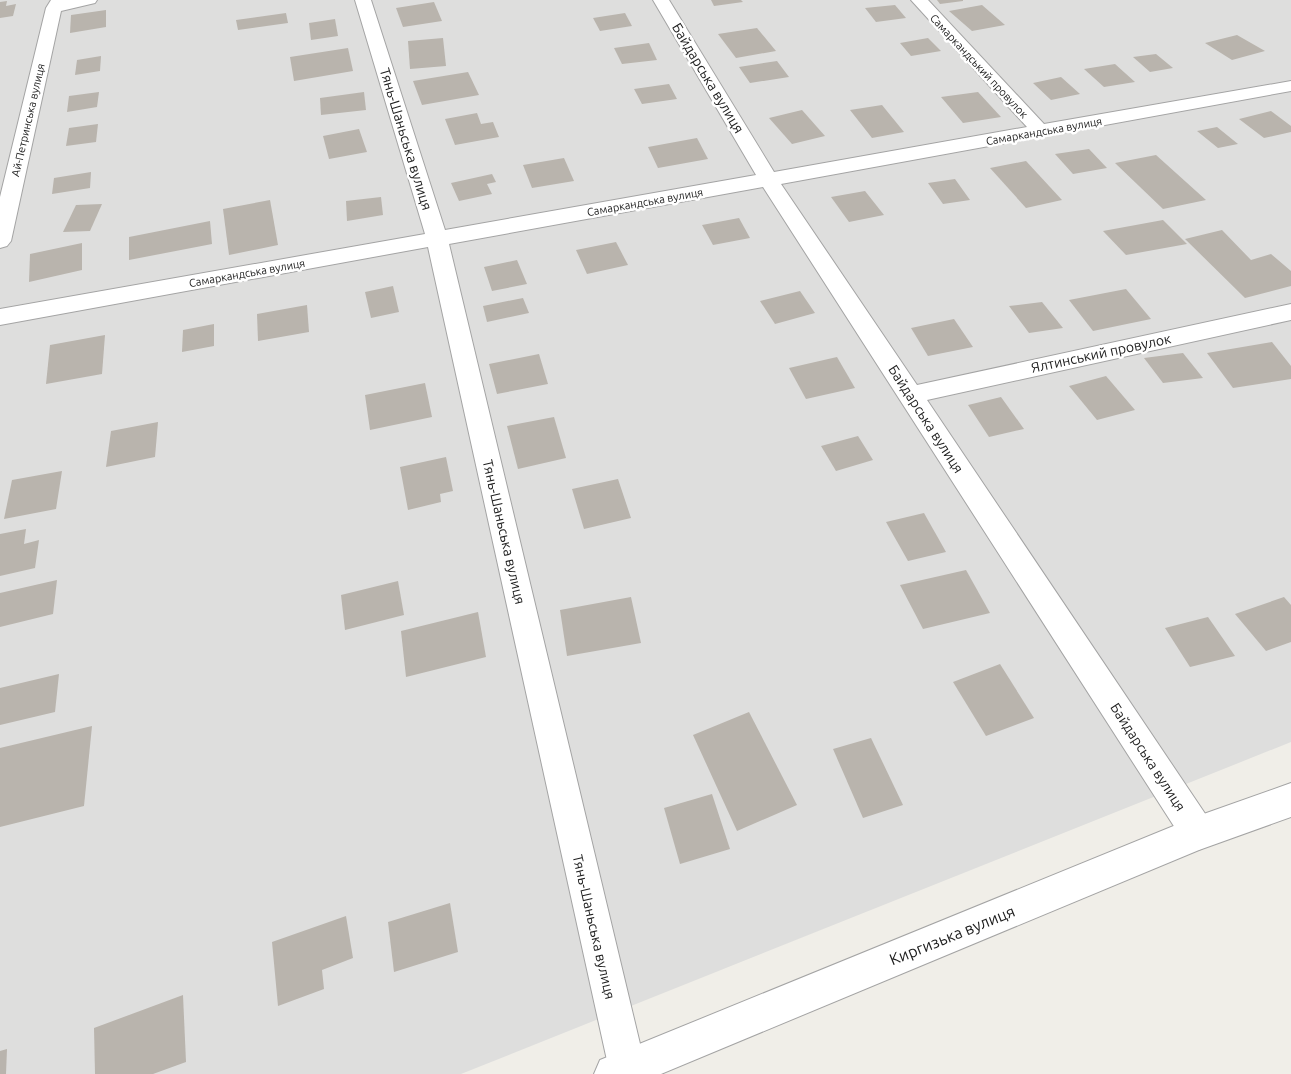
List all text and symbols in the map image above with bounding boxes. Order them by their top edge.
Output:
street label: Самаркандський провулок [928,12,1031,121]
street label: Байдарська вулиця [669,20,747,136]
street label: Ай-Петринська вулиця [9,62,47,178]
street label: Тянь-Шаньська вулиця [377,66,435,212]
street label: Самаркандська вулиця [985,115,1103,147]
street label: Самаркандська вулиця [586,186,704,218]
street label: Самаркандська вулиця [188,257,306,289]
street label: Ялтинський провулок [1030,330,1172,376]
street label: Байдарська вулиця [885,362,967,476]
street label: Тянь-Шаньська вулиця [480,458,528,606]
street label: Байдарська вулиця [1107,700,1189,814]
street label: Тянь-Шаньська вулиця [570,853,618,1001]
street label: Киргизька вулиця [887,902,1017,968]

